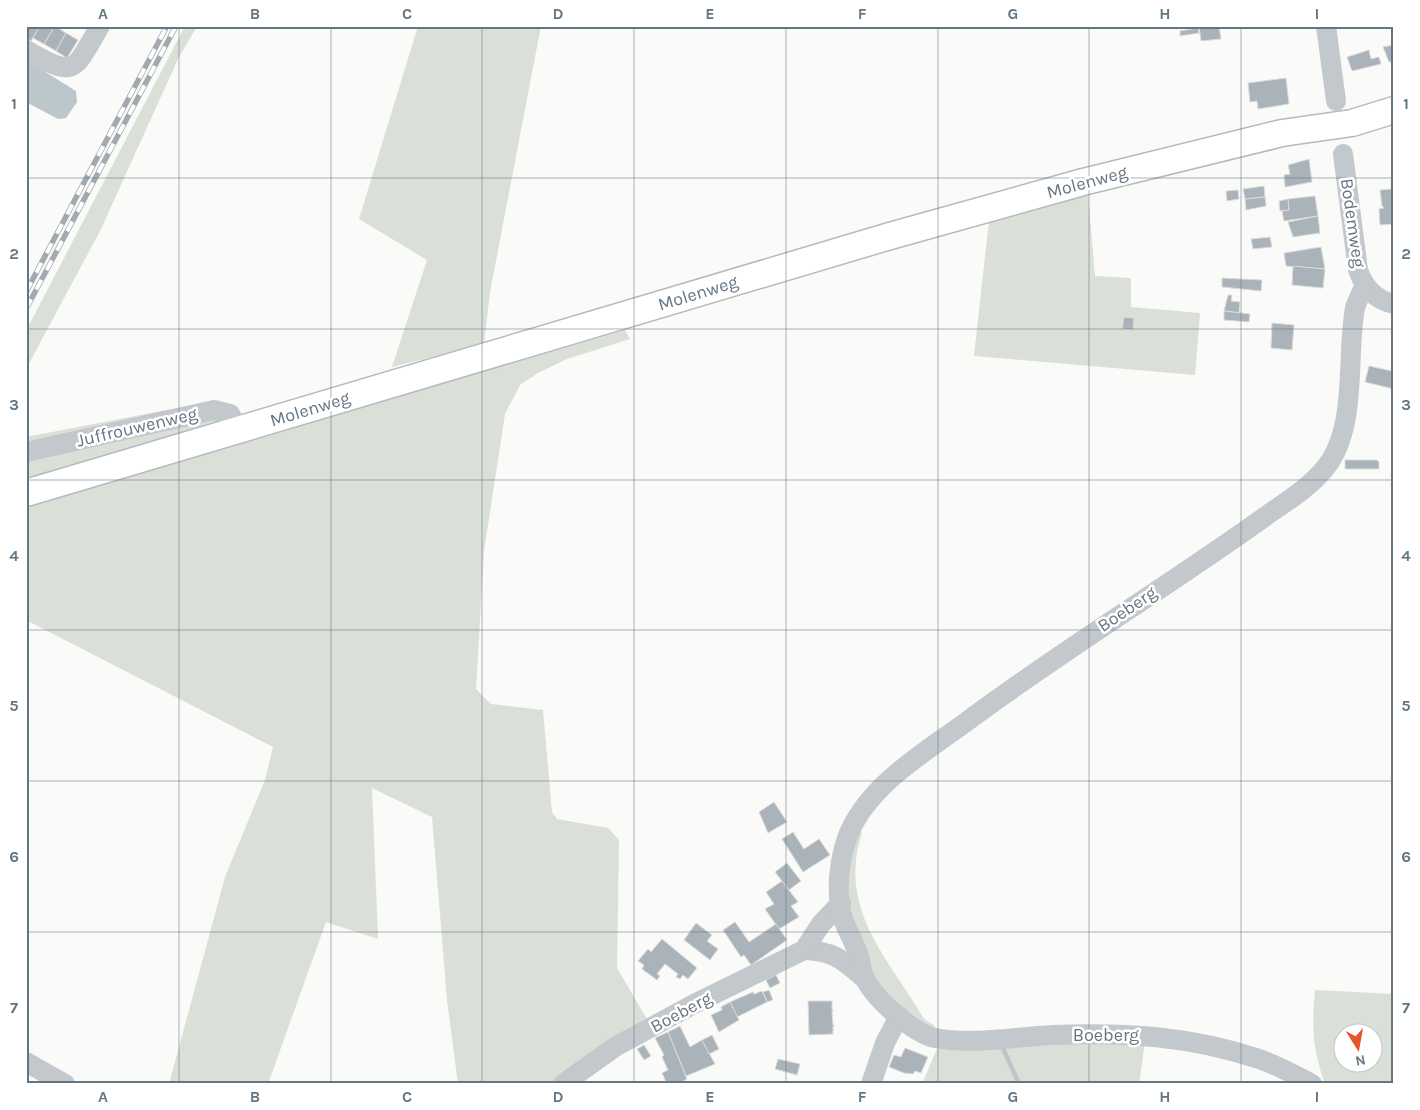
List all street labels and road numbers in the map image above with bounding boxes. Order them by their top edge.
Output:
street label: Molenweg [1044,161,1130,203]
street label: Bodemweg [1336,177,1370,269]
street label: Molenweg [655,270,741,316]
street label: Molenweg [267,386,353,432]
street label: Juffrouwenweg [74,402,200,452]
street label: Boeberg [1093,581,1161,637]
street label: Boeberg [646,987,716,1037]
street label: Boeberg [1073,1024,1139,1046]

